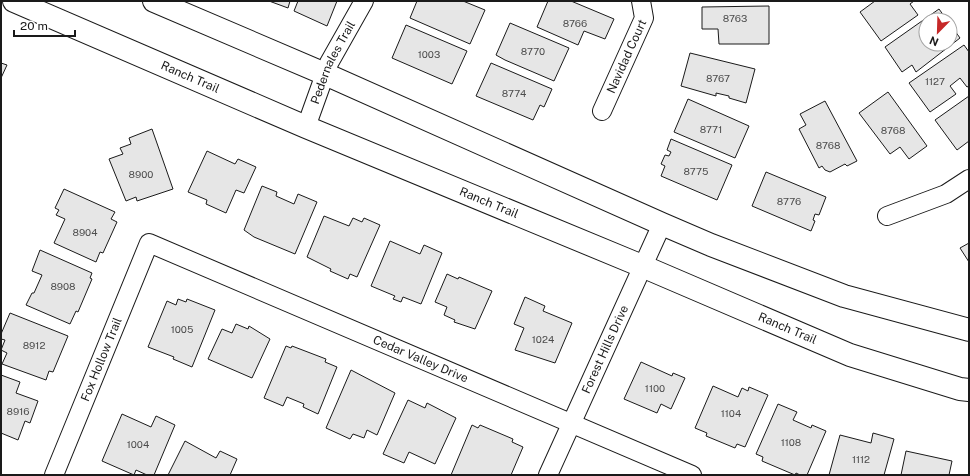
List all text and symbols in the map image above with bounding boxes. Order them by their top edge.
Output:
scale bar [14,12,75,38]
house number: 8763 [723,12,747,24]
north arrow [918,12,958,52]
house number: 8766 [563,17,587,29]
street label: Navidad Court [604,17,650,96]
street label: Pedernales Trail [308,18,358,106]
text: 20 m [20,19,48,33]
text: N [928,34,940,48]
house number: 8770 [521,45,545,57]
house number: 1003 [418,48,440,60]
street label: Ranch Trail [159,58,222,96]
house number: 8767 [706,72,730,84]
house number: 1127 [925,75,945,87]
house number: 8774 [502,87,526,99]
house number: 8771 [700,123,722,135]
house number: 8768 [881,124,905,136]
house number: 8768 [816,139,840,151]
house number: 8775 [684,165,708,177]
house number: 8900 [129,168,153,180]
street label: Ranch Trail [457,184,521,221]
house number: 8776 [777,195,801,207]
house number: 8904 [73,226,97,238]
house number: 8908 [50,280,76,292]
street label: Forest Hills Drive [579,303,631,396]
street label: Ranch Trail [756,310,819,347]
street label: Fox Hollow Trail [78,315,125,403]
house number: 1005 [171,323,193,335]
street label: Cedar Valley Drive [371,333,470,386]
house number: 1024 [532,333,554,345]
house number: 8912 [23,339,45,351]
house number: 1100 [645,382,665,394]
house number: 8916 [7,405,29,417]
house number: 1104 [721,407,741,419]
house number: 1108 [781,436,801,448]
house number: 1004 [127,438,149,450]
house number: 1112 [852,453,870,465]

